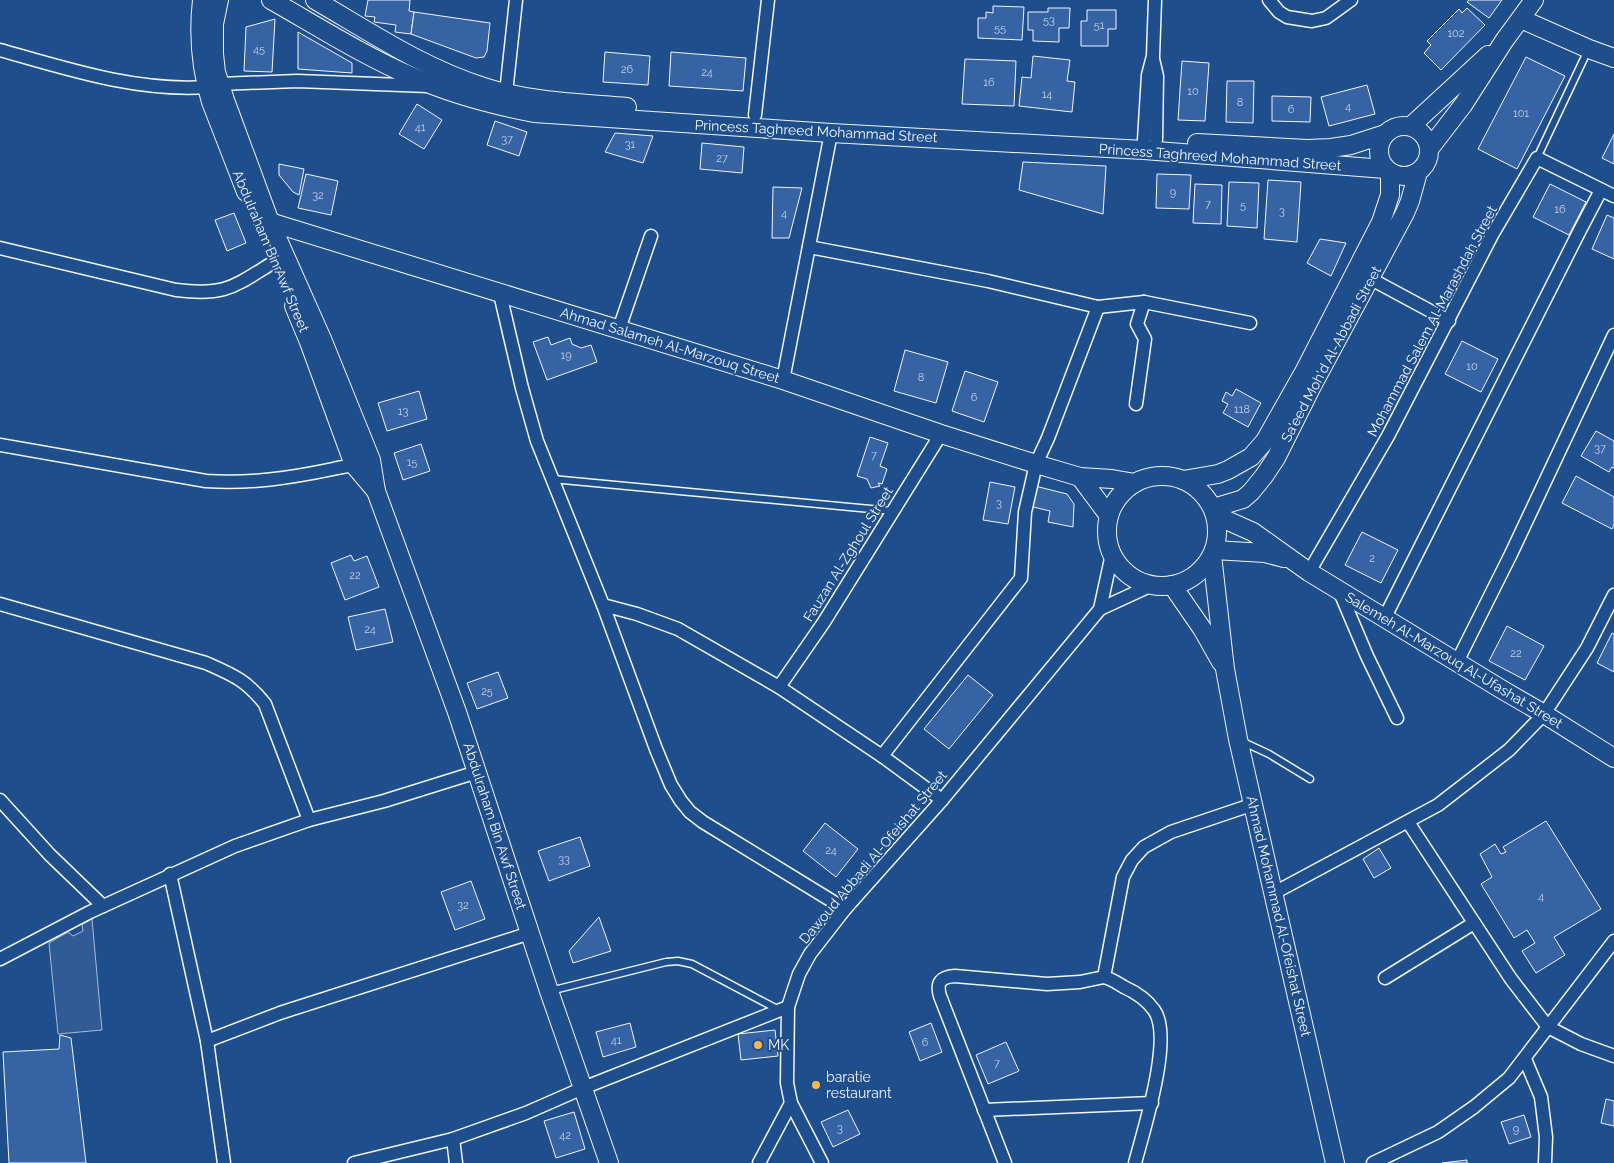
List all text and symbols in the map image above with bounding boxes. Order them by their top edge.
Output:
house number: 53 [1043,14,1055,27]
house number: 51 [1094,19,1105,32]
house number: 55 [994,22,1006,35]
house number: 102 [1447,27,1465,40]
house number: 45 [253,43,265,56]
house number: 26 [621,63,634,76]
house number: 24 [701,66,713,79]
house number: 16 [983,76,995,89]
house number: 10 [1187,85,1199,98]
house number: 14 [1042,88,1052,101]
house number: 8 [1237,96,1243,109]
house number: 4 [1345,100,1351,113]
house number: 6 [1288,103,1295,116]
house number: 101 [1513,107,1529,120]
street label: Princess Taghreed Mohammad Street [694,117,938,145]
house number: 41 [415,121,426,134]
house number: 37 [501,133,513,146]
house number: 31 [625,138,636,151]
street label: Princess Taghreed Mohammad Street [1098,141,1342,173]
house number: 27 [716,152,728,165]
street label: Abdulraham Bin Awf Street [230,168,313,335]
house number: 9 [1170,186,1176,199]
house number: 32 [312,189,324,202]
house number: 7 [1205,198,1211,211]
house number: 5 [1240,199,1246,212]
street label: Mohammad Salem Al-Marashdah Street [1364,203,1500,439]
house number: 16 [1554,203,1566,216]
house number: 3 [1279,205,1285,218]
house number: 4 [781,207,787,220]
street label: Sa'eed Moh'd Al-Abbadi Street [1278,263,1384,445]
street label: Ahmad Salameh Al-Marzouq Street [558,304,782,386]
house number: 19 [560,349,572,362]
house number: 10 [1466,360,1478,373]
house number: 8 [918,371,924,384]
house number: 6 [971,391,978,404]
house number: 118 [1234,403,1250,416]
house number: 13 [398,405,408,418]
house number: 37 [1594,442,1606,455]
house number: 7 [871,449,877,462]
house number: 15 [407,456,417,469]
street label: Fauzan Al-Zghoul Street [800,483,896,624]
house number: 3 [996,497,1002,510]
house number: 2 [1369,552,1375,565]
house number: 22 [349,569,361,582]
street label: Salemeh Al-Marzouq Al-Ufashat Street [1342,589,1566,732]
house number: 24 [364,623,376,636]
house number: 22 [1510,647,1522,660]
house number: 25 [481,685,493,698]
street label: Abdulraham Bin Awf Street [460,741,530,912]
street label: Dawoud Abbadi Al-Ofeishat Street [796,767,950,947]
street label: Ahmad Mohammad Al-Ofeishat Street [1243,794,1315,1038]
house number: 24 [825,844,837,857]
house number: 33 [558,853,570,866]
house number: 4 [1538,890,1544,903]
house number: 32 [457,899,469,912]
house number: 41 [611,1034,622,1047]
house number: 6 [922,1036,929,1049]
place label: MK [768,1037,789,1053]
marker: MK [752,1039,764,1051]
house number: 7 [994,1057,1000,1070]
place label: baratie restaurant [826,1069,892,1101]
marker: baratie restaurant [810,1079,822,1091]
house number: 3 [837,1122,843,1135]
house number: 9 [1513,1123,1519,1136]
house number: 42 [559,1129,571,1142]

